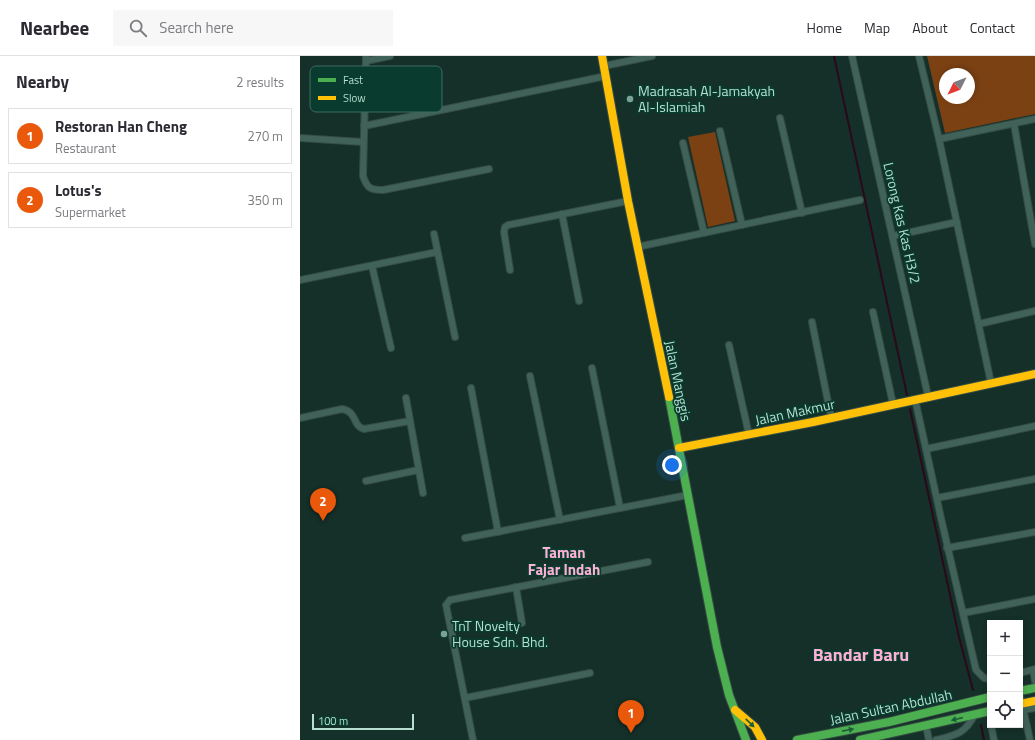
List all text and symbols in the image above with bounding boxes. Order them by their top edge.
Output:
search box [113,10,393,46]
text: Nearbee [20,13,89,42]
text: Search here [159,16,234,39]
icon: search [127,17,149,39]
text: Home [807,17,842,38]
text: Map [864,17,890,38]
text: About [912,17,948,38]
text: Contact [970,17,1015,38]
legend [310,66,442,112]
north arrow [939,68,975,104]
text: Nearby [16,69,69,95]
text: 2 results [236,72,284,92]
text: Fast [343,72,363,88]
place label: Madrasah Al-Jamakyah Al-Islamiah [638,80,775,117]
text: Slow [343,90,366,106]
marker: Madrasah Al-Jamakyah Al-Islamiah [625,94,635,104]
text: Restoran Han Cheng [55,115,187,138]
text: 1 [26,126,34,146]
text: 270 m [247,126,283,146]
text: Restaurant [55,138,116,158]
street label: Lorong Kas Kas H3/2 [878,160,927,286]
text: Lotus's [55,179,102,202]
text: 2 [26,190,34,210]
text: 350 m [247,190,283,210]
text: Supermarket [55,202,126,222]
street label: Jalan Manggis [660,339,697,423]
street label: Jalan Makmur [753,393,837,430]
your location [662,455,682,475]
pin: 2 [310,488,336,521]
district label: Taman Fajar Indah [528,541,600,581]
place label: TnT Novelty House Sdn. Bhd. [452,615,548,652]
map controls [987,620,1023,728]
button: + [987,620,1023,656]
marker: TnT Novelty House Sdn. Bhd. [439,629,449,639]
district label: Bandar Baru [813,641,909,668]
button: − [987,656,1023,692]
street label: Jalan Sultan Abdullah [828,683,954,730]
button: locate [987,692,1023,728]
pin: 1 [618,700,644,733]
scale bar [312,712,414,731]
text: 100 m [318,713,348,729]
one-way arrow [951,716,963,722]
one-way arrow [745,718,755,728]
one-way arrow [842,726,855,732]

